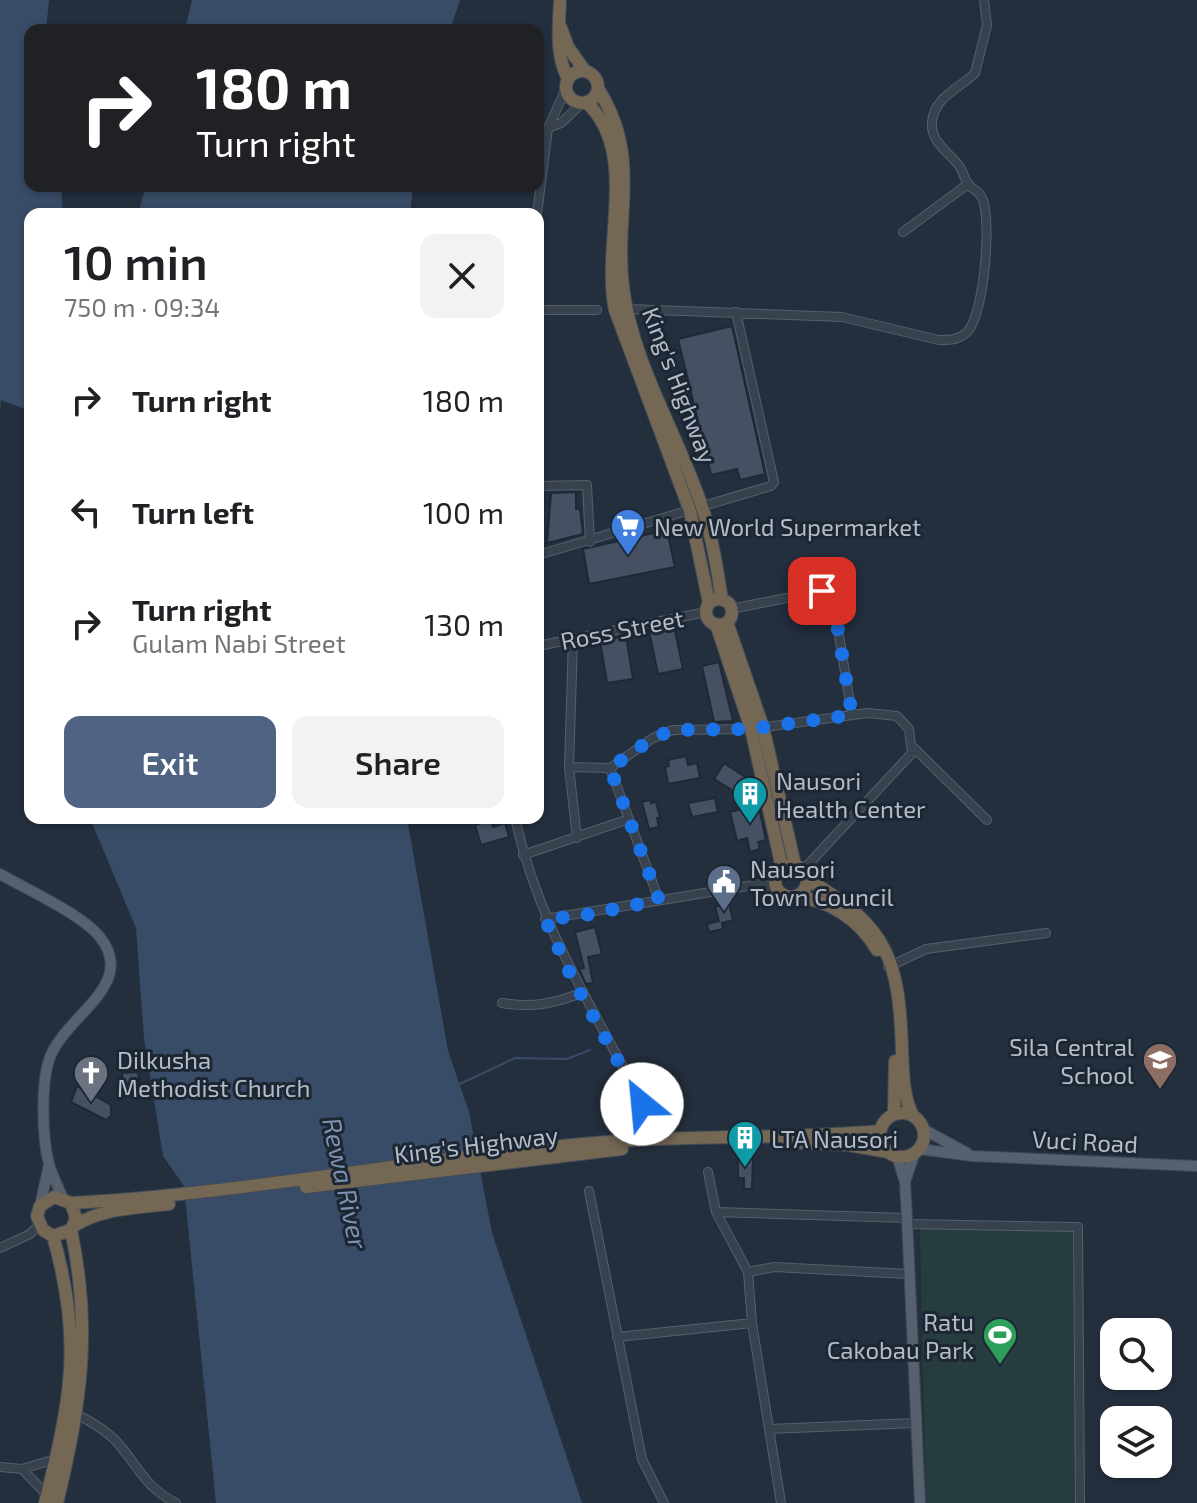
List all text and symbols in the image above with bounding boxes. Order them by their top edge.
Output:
text: 180 m [196,53,352,120]
icon: right [64,56,168,160]
text: Turn right [196,121,356,164]
text: 10 min [64,232,208,290]
button: close [420,234,504,318]
text: 750 m · 09:34 [64,291,220,322]
street label: King's Highway [637,303,723,467]
icon: right [64,378,108,422]
text: Turn right [132,382,272,418]
text: 180 m [423,382,504,418]
icon: left [64,490,108,534]
text: Turn left [132,494,254,530]
text: 100 m [423,494,504,530]
supermarket icon: New World Supermarket [609,507,647,557]
place label: New World Supermarket [654,512,921,541]
pin [788,557,856,625]
icon: arrive [800,569,844,613]
text: Turn right [132,591,272,627]
icon: right [64,602,108,646]
street label: Ross Street [558,603,686,655]
text: 130 m [424,606,504,642]
text: Gulam Nabi Street [132,627,346,658]
button: Exit [64,716,276,808]
button: Share [292,716,504,808]
place label: Nausori Health Center [776,766,926,823]
building icon: Nausori Health Center [731,775,769,825]
place label: Nausori Town Council [750,854,894,911]
public building icon: Nausori Town Council [705,863,743,913]
place label: Sila Central School [1009,1032,1134,1089]
school or university icon: Sila Central School [1141,1041,1179,1091]
place label: Dilkusha Methodist Church [117,1045,310,1102]
church icon: Dilkusha Methodist Church [72,1054,110,1104]
position arrow [600,1062,684,1146]
water label: Rewa River [317,1115,375,1252]
building icon: LTA Nausori [726,1119,764,1169]
street label: King's Highway [392,1120,560,1168]
place label: LTA Nausori [771,1124,898,1153]
street label: Vuci Road [1031,1124,1139,1158]
place label: Ratu Cakobau Park [827,1307,974,1364]
sports icon: Ratu Cakobau Park [981,1316,1019,1366]
map controls [1100,1318,1172,1478]
button: search [1100,1318,1172,1390]
button: layers [1100,1406,1172,1478]

